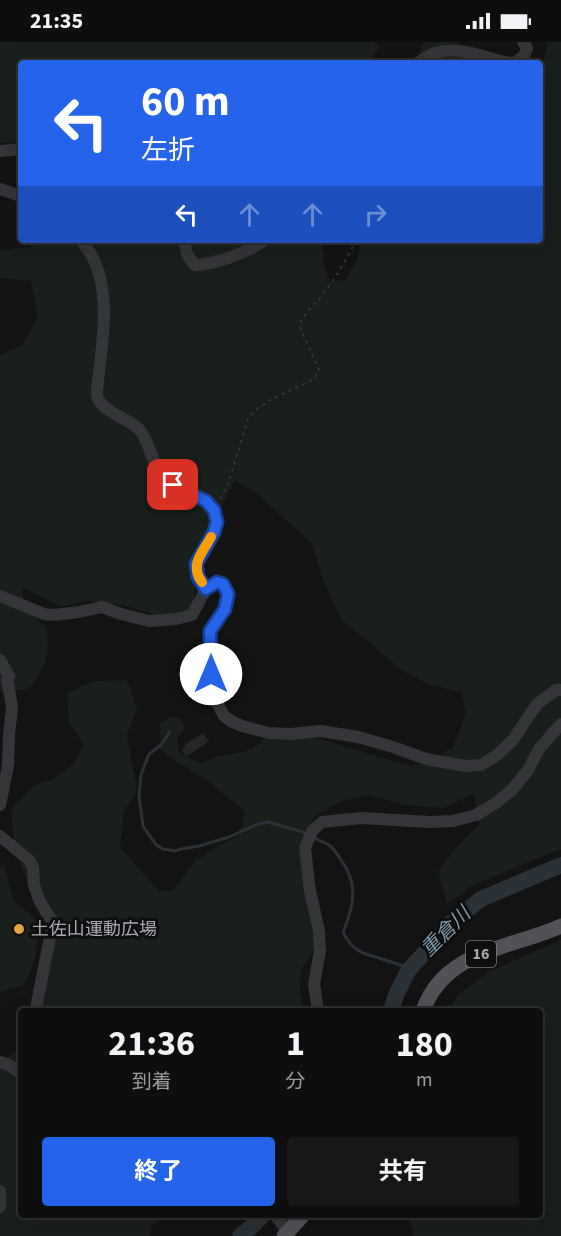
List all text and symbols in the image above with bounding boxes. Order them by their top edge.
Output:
text: 21:35 [30,5,83,37]
text: 60 m [141,72,230,132]
icon: left [42,84,120,162]
text: 左折 [141,131,195,170]
icon: left [170,198,203,231]
icon: ahead [233,198,266,231]
icon: ahead [296,198,329,231]
icon: right [359,198,392,231]
pin [147,459,198,510]
icon: arrive [156,468,189,501]
position arrow [179,642,243,706]
water label: 重倉川 [415,899,479,963]
place label: 土佐山運動広場 [31,917,157,942]
marker: 土佐山運動広場 [12,922,26,936]
road number: 16 [466,941,496,967]
text: 21:36 [108,1018,195,1069]
text: 1 [286,1018,305,1069]
text: 180 [396,1019,453,1070]
text: m [416,1066,433,1094]
text: 到着 [132,1068,172,1096]
text: 分 [285,1068,305,1096]
button: 終了 [42,1137,275,1206]
button: 共有 [287,1137,519,1206]

